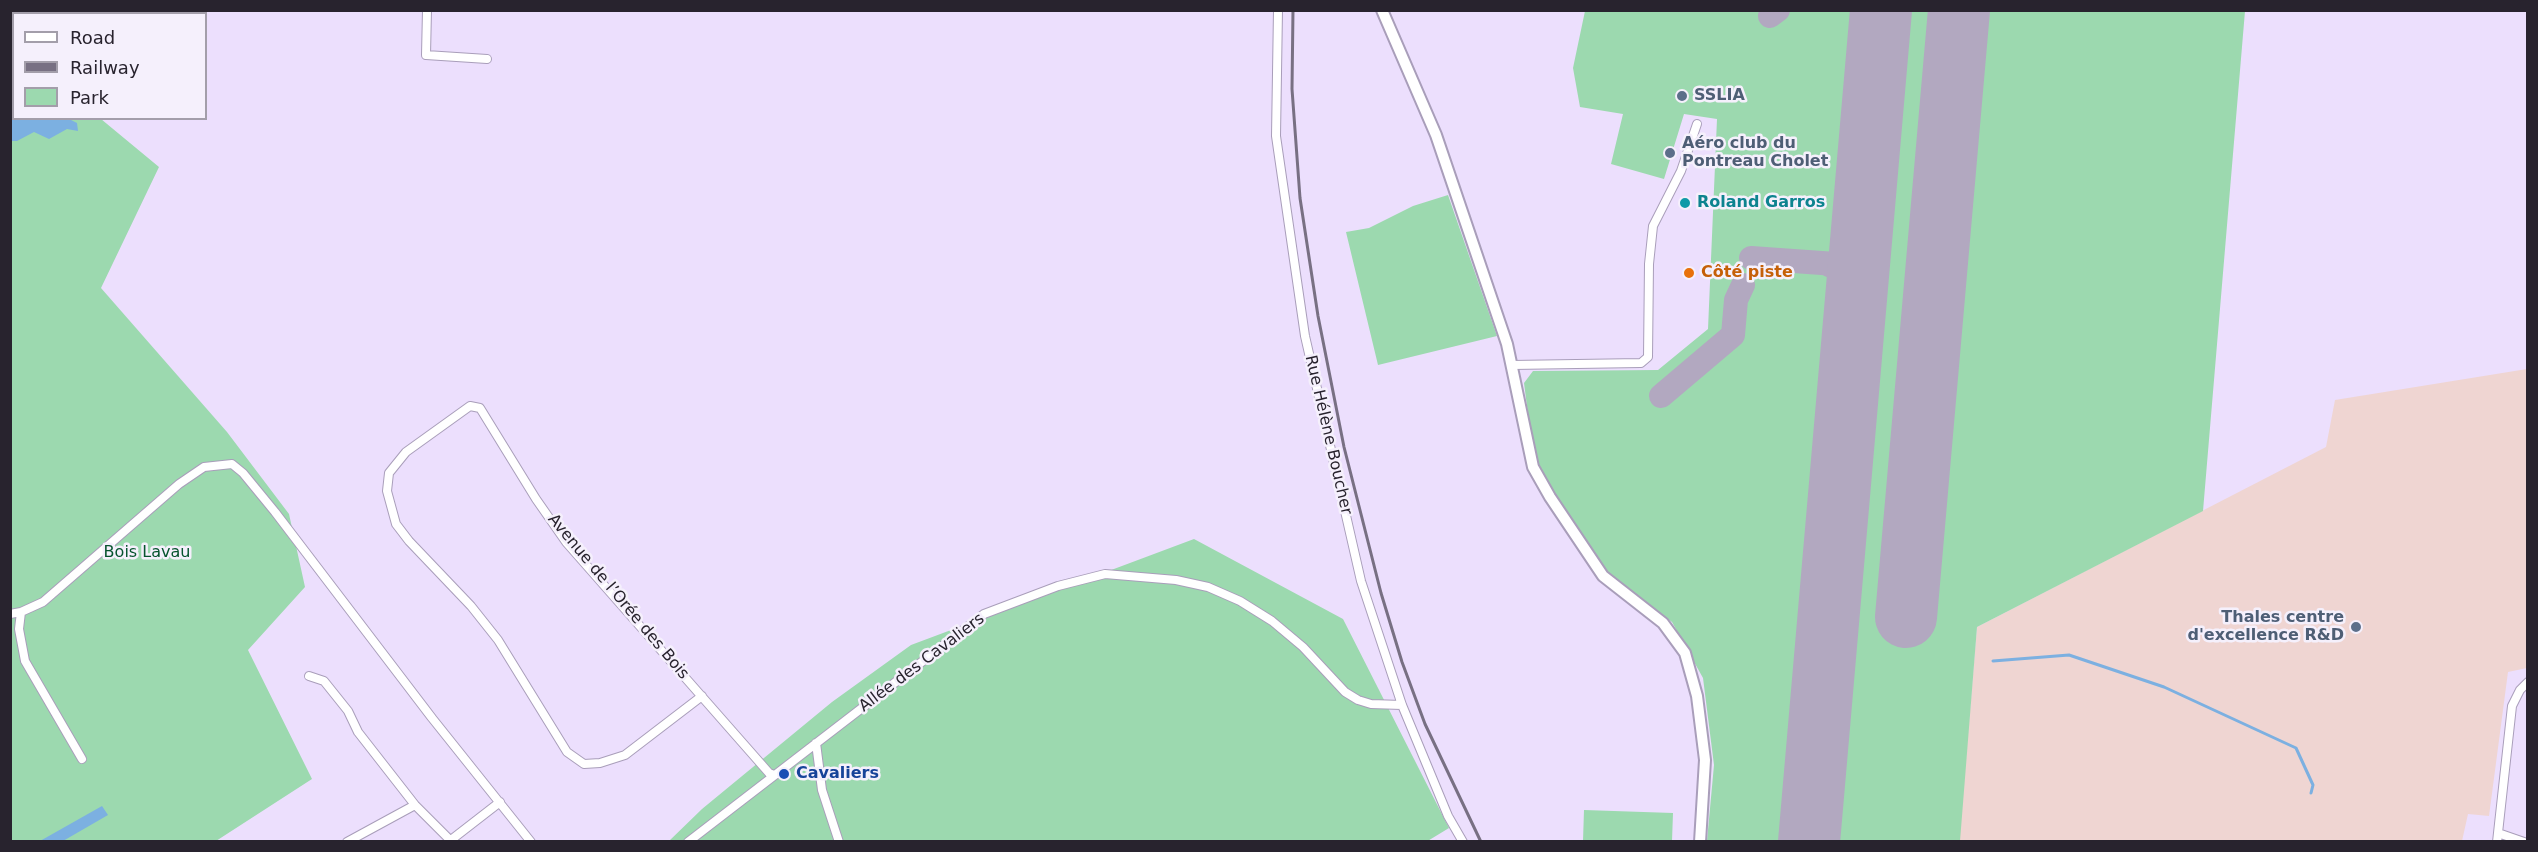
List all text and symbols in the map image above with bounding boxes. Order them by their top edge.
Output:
legend [12,12,207,120]
text: Road [70,27,115,48]
text: Railway [70,57,140,78]
place label: SSLIA [1694,86,1745,106]
text: Park [70,87,109,108]
marker: SSLIA [1675,89,1689,103]
place label: Aéro club du Pontreau Cholet [1682,134,1828,172]
marker: Aéro club du Pontreau Cholet [1663,146,1677,160]
place label: Roland Garros [1697,193,1825,213]
marker: Roland Garros [1678,196,1692,210]
place label: Côté piste [1701,263,1793,283]
marker: Côté piste [1682,266,1696,280]
street label: Rue Hélène Boucher [1300,353,1356,517]
street label: Avenue de l’Orée des Bois [543,511,693,683]
park label: Bois Lavau [104,543,190,563]
place label: Thales centre d'excellence R&D [2187,608,2344,646]
street label: Allée des Cavaliers [856,610,988,716]
marker: Thales centre d'excellence R&D [2349,620,2363,634]
place label: Cavaliers [796,764,879,784]
marker: Cavaliers [777,767,791,781]

